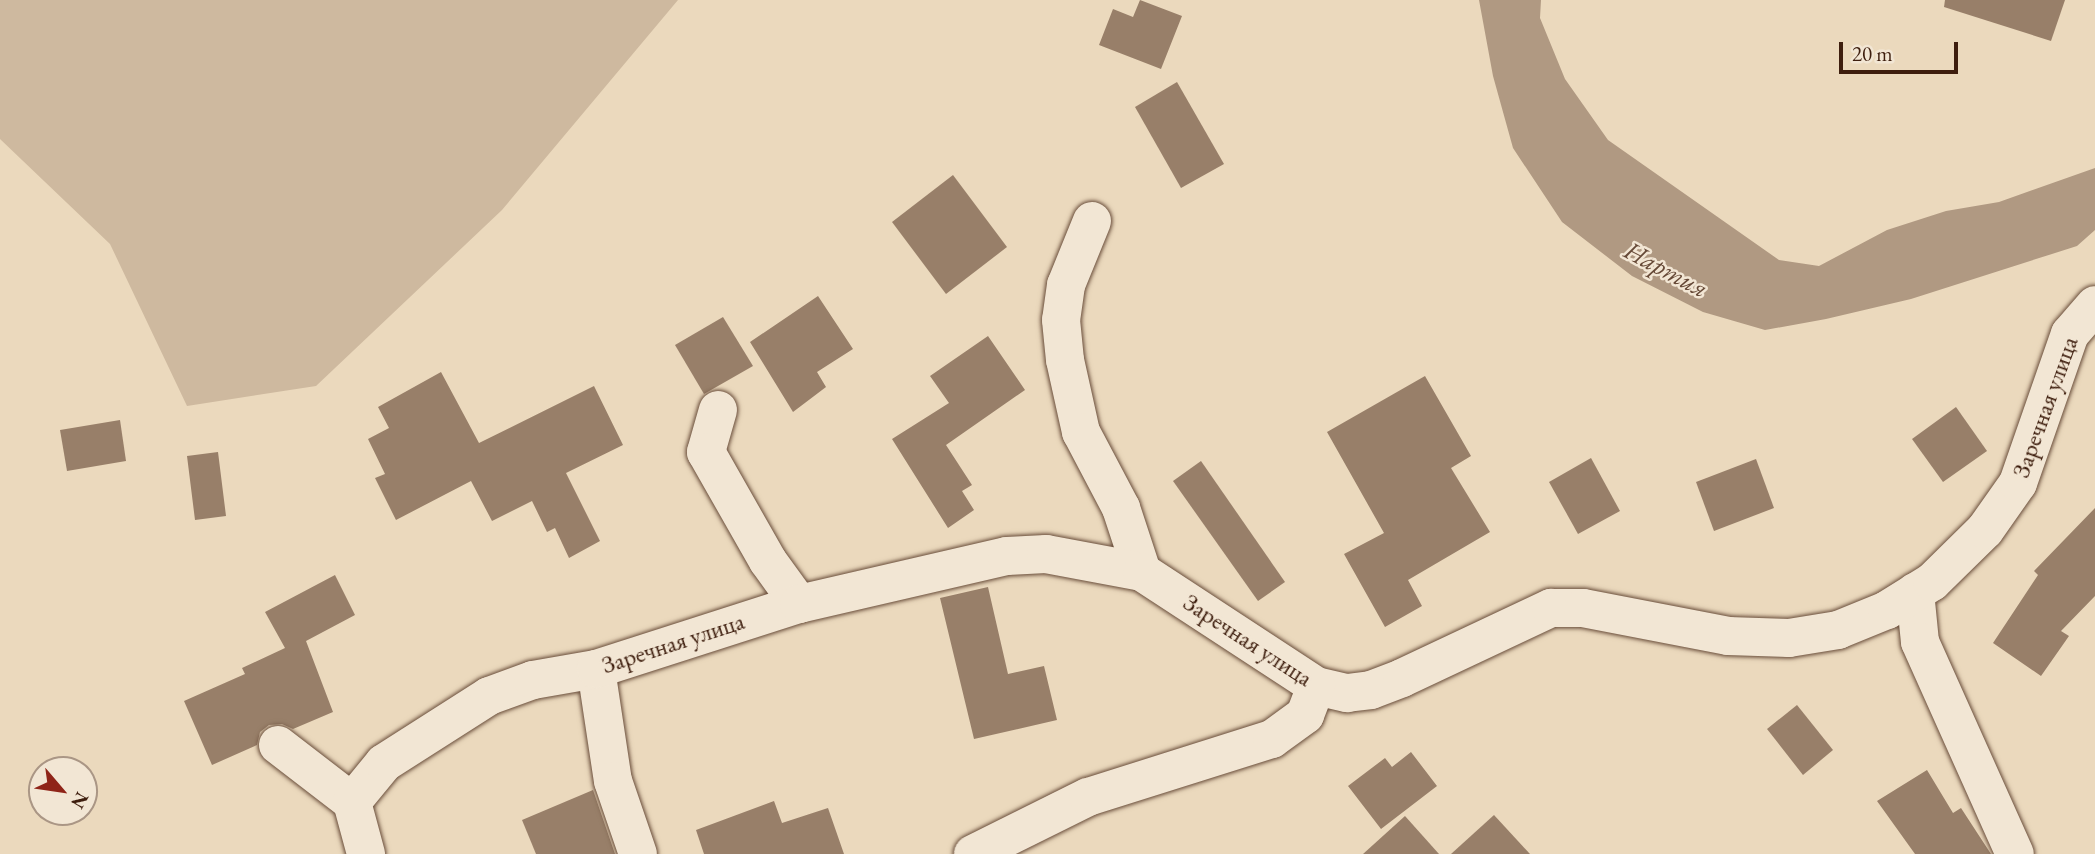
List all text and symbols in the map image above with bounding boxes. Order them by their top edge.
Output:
scale bar [1843,28,1962,72]
text: 20 m [1852,40,1893,67]
water label: Нартия [1619,235,1713,305]
street label: Заречная улица [2006,333,2084,481]
street label: Заречная улица [1178,588,1318,692]
street label: Заречная улица [598,606,748,680]
north arrow [28,756,98,826]
text: N [65,788,95,813]

